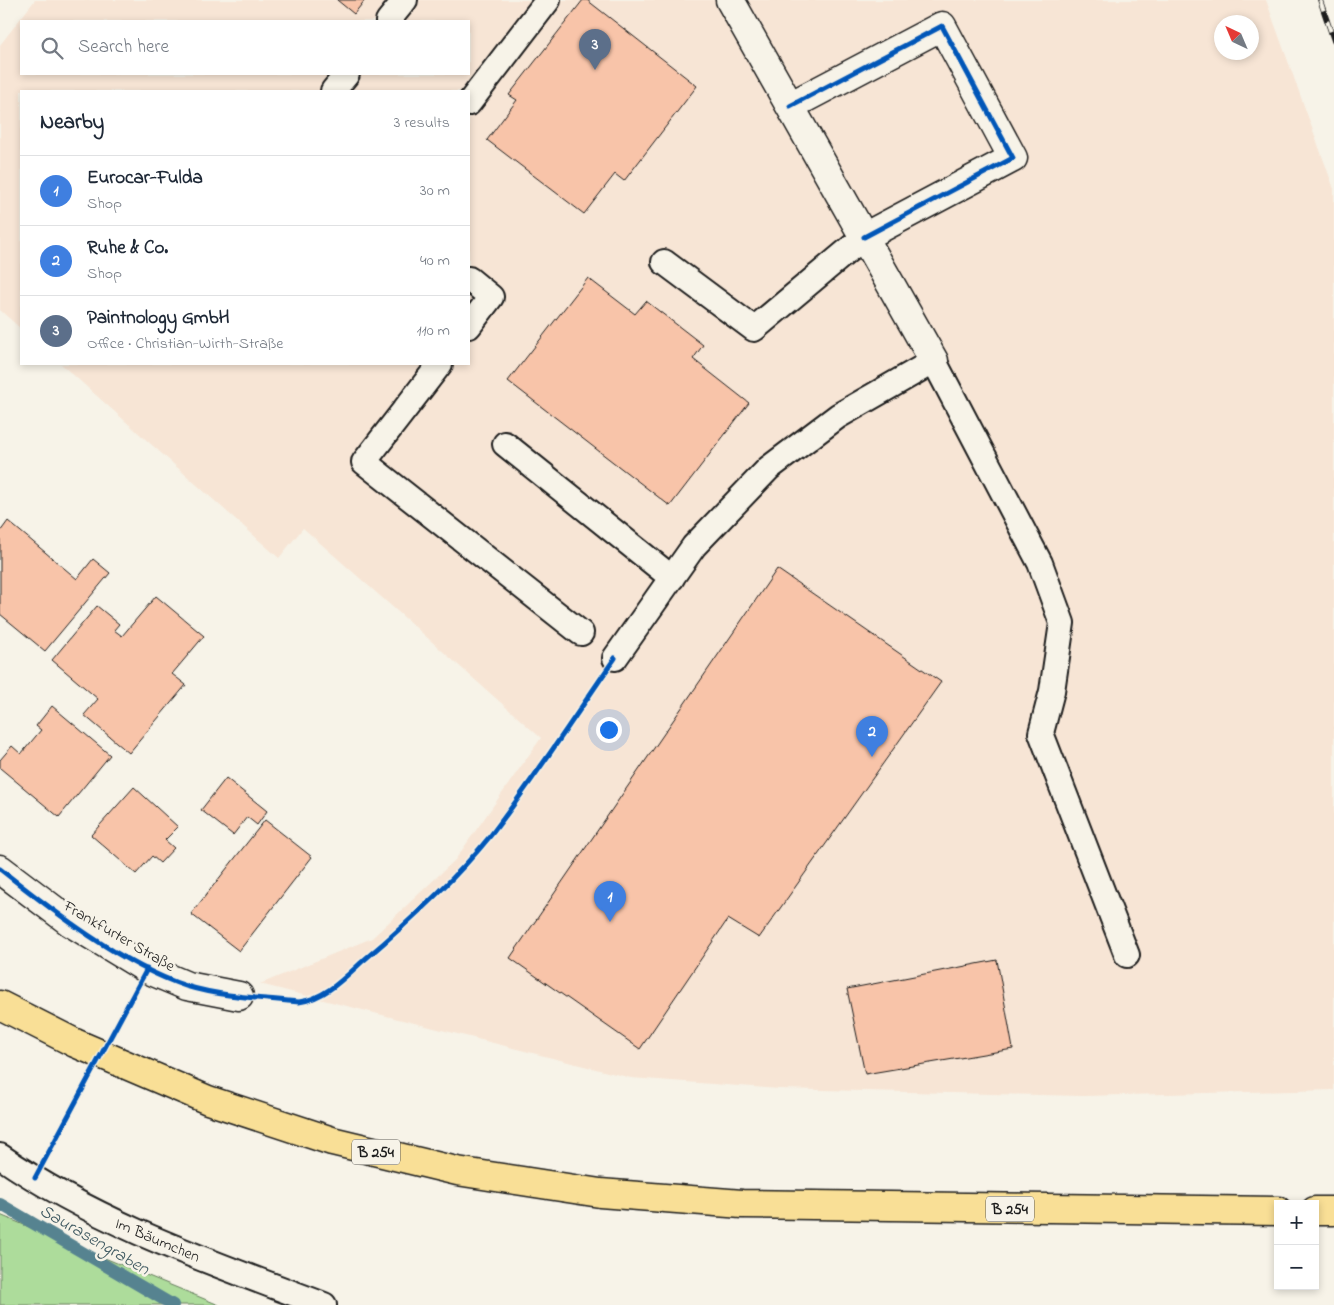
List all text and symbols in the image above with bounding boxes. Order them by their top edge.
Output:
north arrow [1214,15,1259,60]
search box [20,20,470,75]
pin: 3 [579,29,611,70]
icon: search [38,34,66,62]
text: Search here [78,34,169,61]
text: Nearby [40,108,104,138]
text: 3 results [394,111,450,135]
text: Eurocar-Fulda [87,165,203,192]
text: 1 [53,179,59,203]
text: 30 m [420,179,450,203]
text: Shop [87,192,122,216]
text: Ruhe & Co. [87,235,168,262]
text: 2 [52,249,60,273]
text: 40 m [420,249,450,273]
text: Shop [87,262,122,286]
text: Paintnology GmbH [87,305,230,332]
text: 3 [53,319,59,343]
text: 110 m [416,319,450,343]
text: Office · Christian-Wirth-Straße [87,332,283,356]
pin: 2 [856,716,888,757]
your location [596,717,622,743]
pin: 1 [594,881,626,922]
street label: Frankfurter Straße [58,894,180,979]
road number: B 254 [352,1140,400,1164]
road number: B 254 [986,1196,1034,1222]
water label: Saurasengraben [34,1199,155,1283]
map controls [1274,1200,1319,1290]
button: + [1274,1200,1319,1245]
street label: Im Bäumchen [111,1212,204,1270]
button: − [1274,1245,1319,1290]

